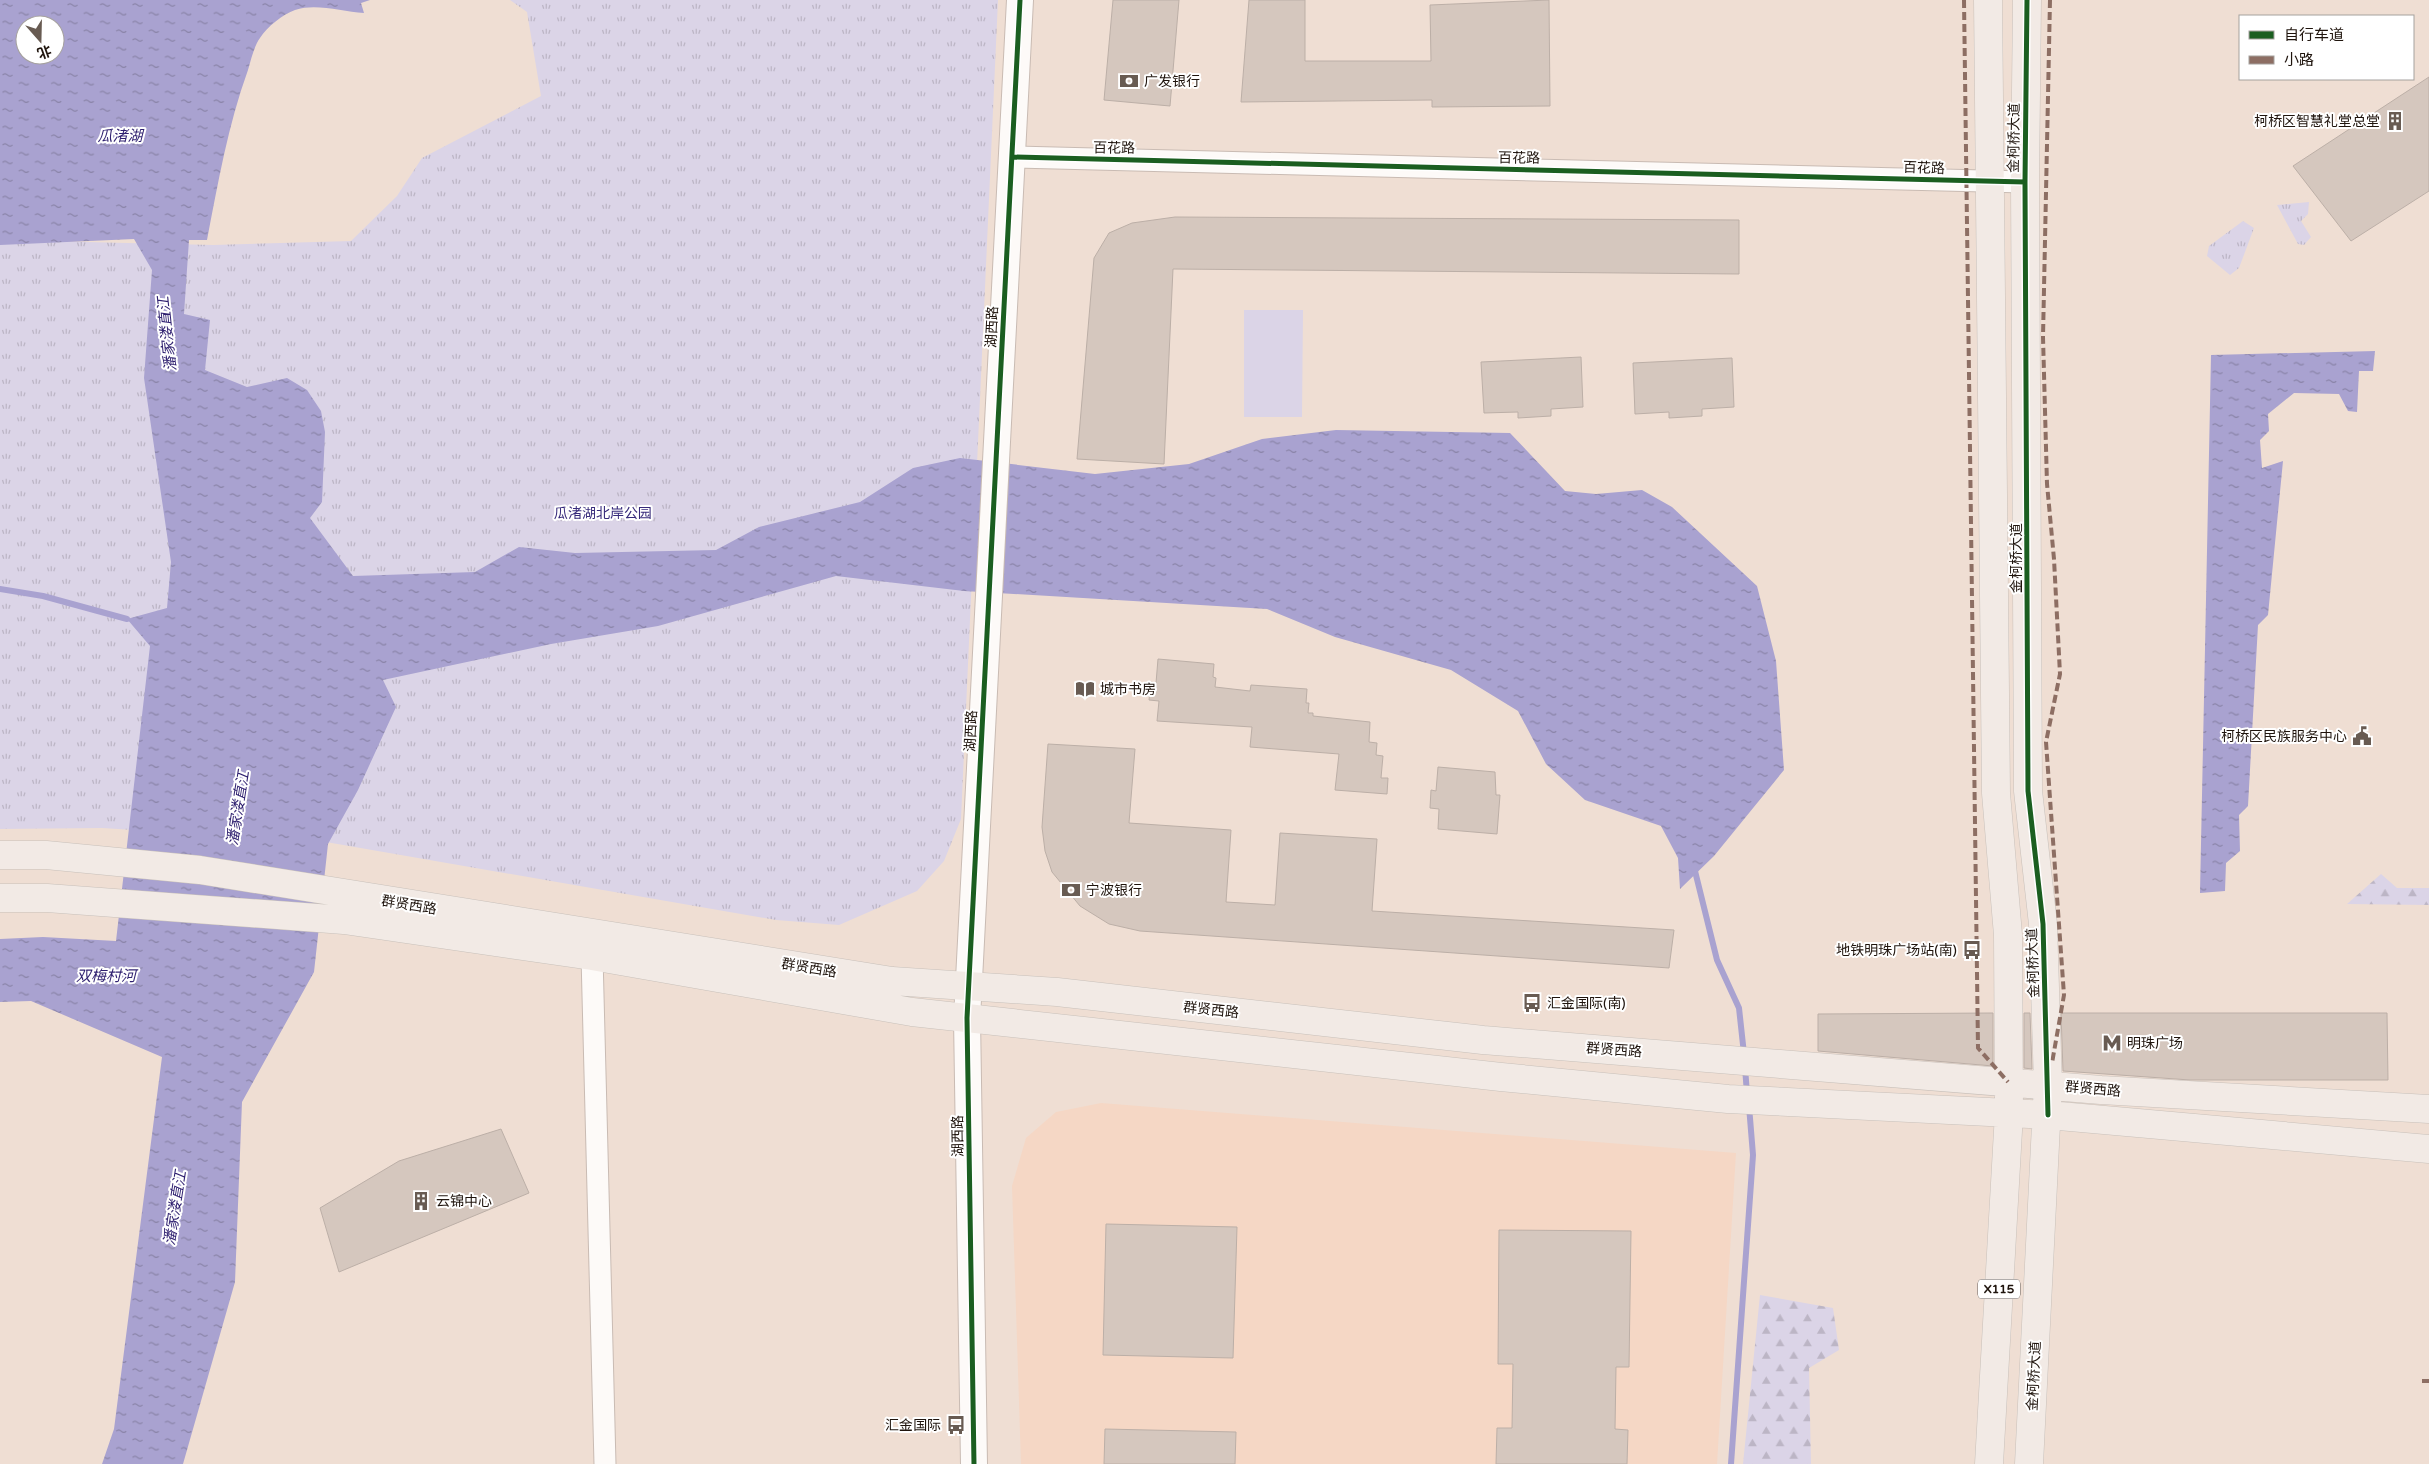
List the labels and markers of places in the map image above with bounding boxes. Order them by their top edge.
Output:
bank icon: 广发银行 [1118,70,1140,92]
place label: 广发银行 [1144,73,1200,90]
building icon: 柯桥区智慧礼堂总堂 [2384,110,2406,132]
place label: 柯桥区智慧礼堂总堂 [2254,113,2380,130]
library icon: 城市书房 [1074,678,1096,700]
place label: 城市书房 [1100,681,1156,698]
public building icon: 柯桥区民族服务中心 [2351,725,2373,747]
place label: 柯桥区民族服务中心 [2221,728,2347,745]
bank icon: 宁波银行 [1060,879,1082,901]
place label: 宁波银行 [1086,882,1142,899]
bus stop icon: 地铁明珠广场站(南) [1961,939,1983,961]
place label: 地铁明珠广场站(南) [1836,942,1957,959]
bus stop icon: 汇金国际(南) [1521,992,1543,1014]
place label: 汇金国际(南) [1547,995,1626,1012]
metro station icon: 明珠广场 [2101,1032,2123,1054]
place label: 明珠广场 [2127,1035,2183,1052]
building icon: 云锦中心 [410,1190,432,1212]
place label: 云锦中心 [436,1193,492,1210]
bus stop icon: 汇金国际 [945,1414,967,1436]
place label: 汇金国际 [885,1417,941,1434]

